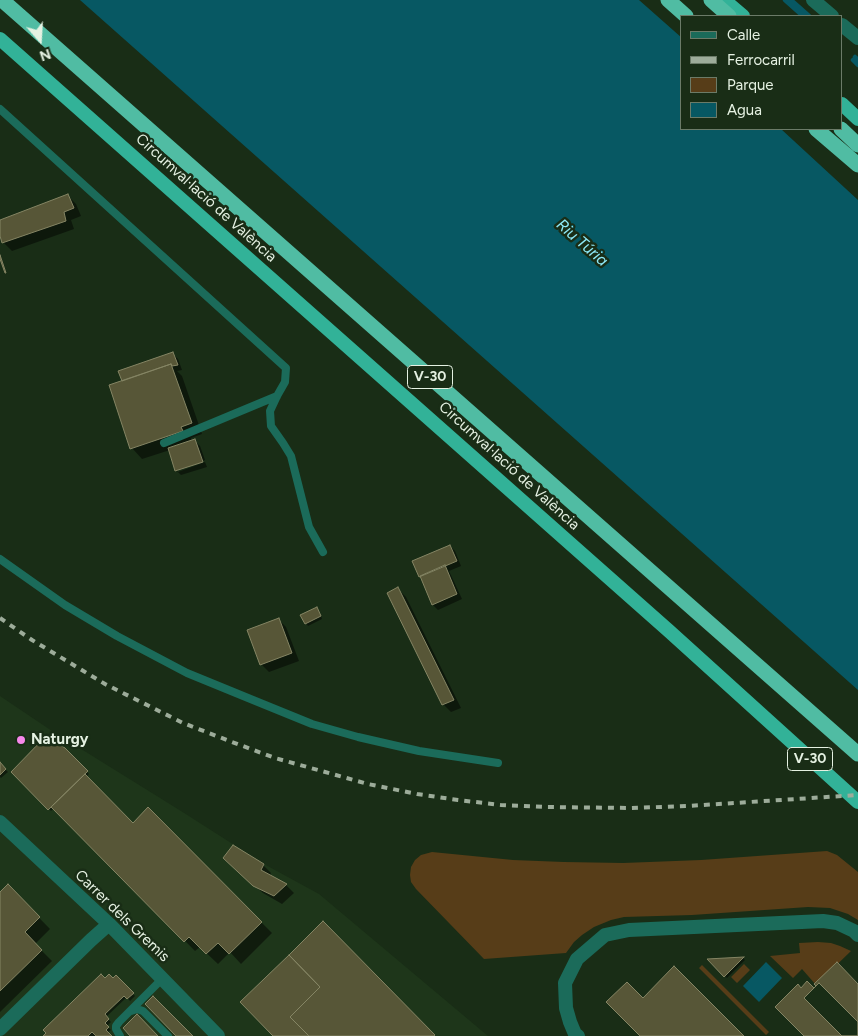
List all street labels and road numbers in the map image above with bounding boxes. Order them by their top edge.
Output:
street label: Circumval·lació de València [132,130,280,266]
road number: V-30 [408,366,452,388]
street label: Circumval·lació de València [435,398,583,534]
road number: V-30 [788,748,832,771]
street label: Carrer dels Gremis [71,866,173,966]

